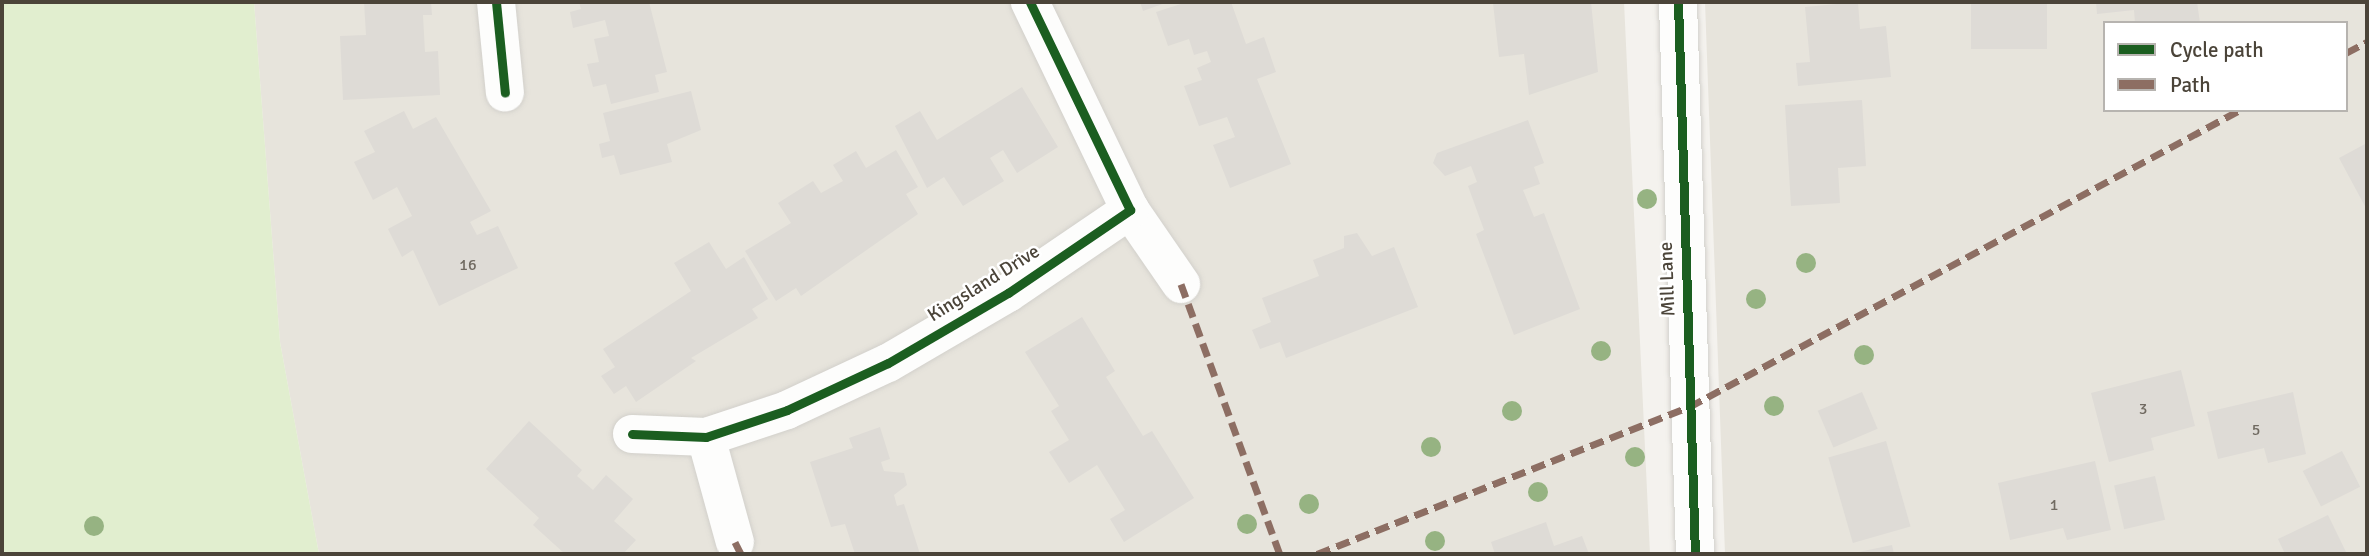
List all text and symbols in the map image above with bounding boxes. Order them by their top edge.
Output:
legend [2103,21,2348,112]
text: Cycle path [2170,37,2264,63]
text: Path [2170,72,2211,98]
street label: Kingsland Drive [924,241,1044,327]
street label: Mill Lane [1655,241,1681,317]
house number: 16 [459,255,477,275]
house number: 3 [2139,399,2147,419]
house number: 5 [2252,420,2260,440]
house number: 1 [2050,495,2058,515]

